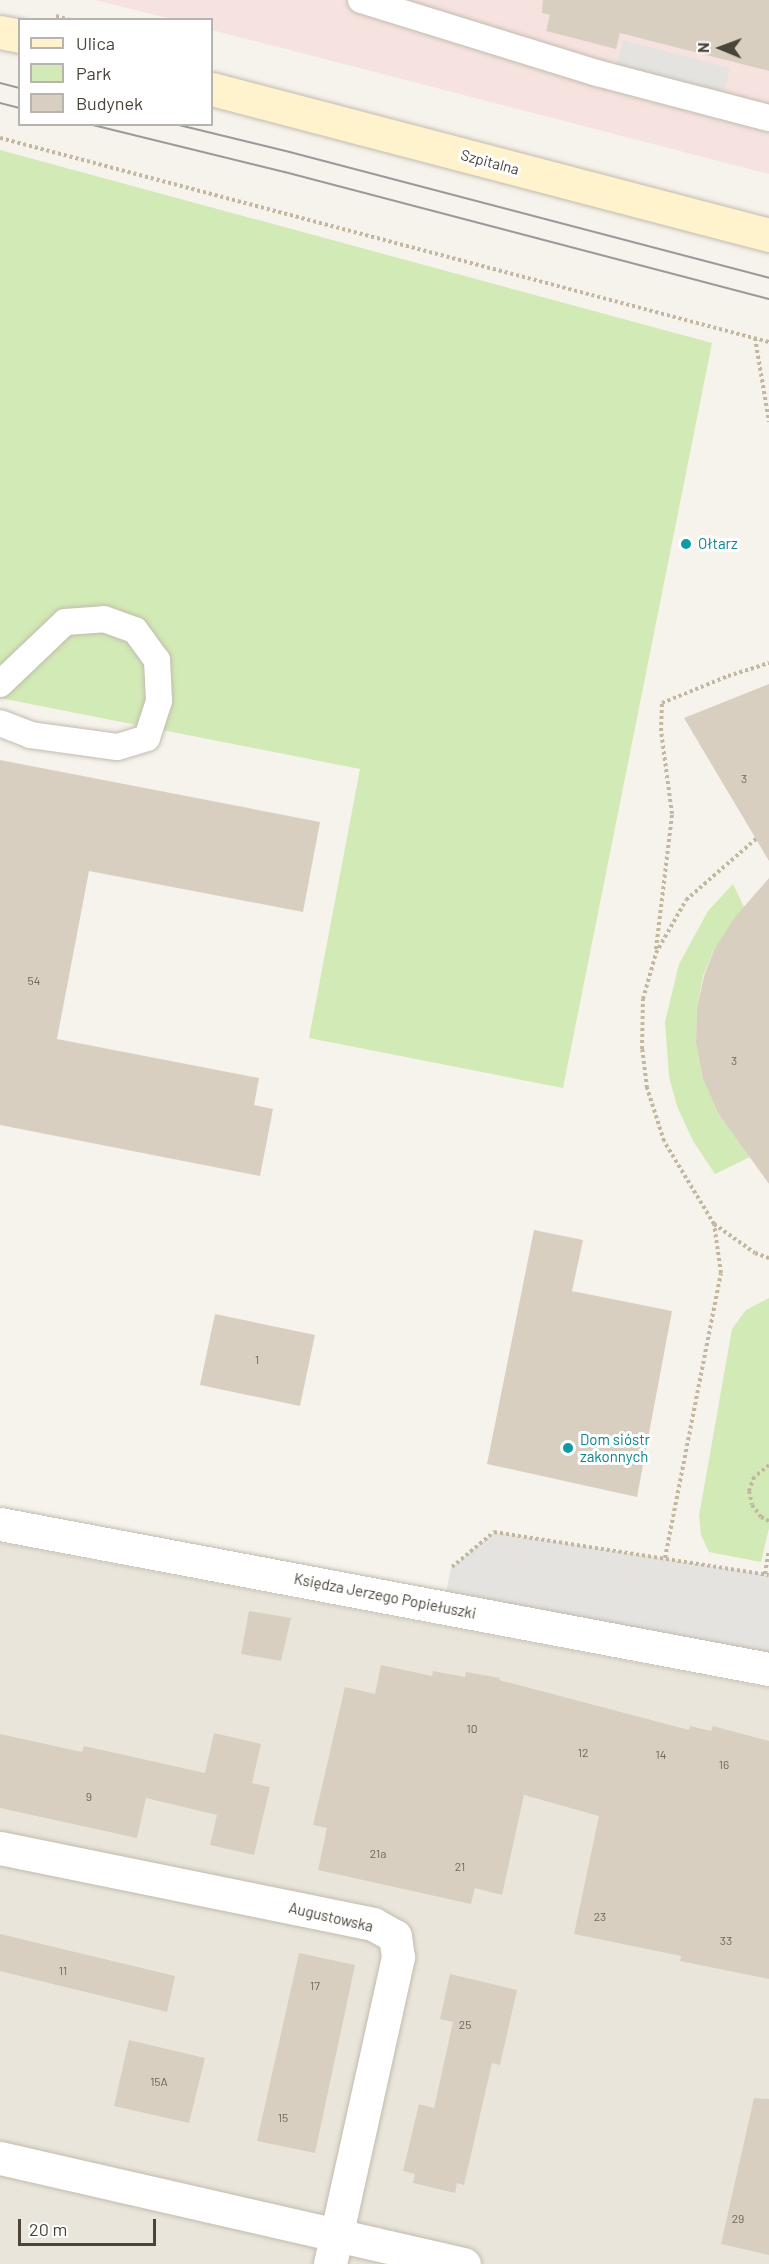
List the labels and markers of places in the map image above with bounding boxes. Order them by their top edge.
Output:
place label: Ołtarz [698,535,738,553]
marker: Ołtarz [679,537,693,551]
place label: Dom sióstr zakonnych [580,1430,650,1465]
marker: Dom sióstr zakonnych [561,1441,575,1455]

